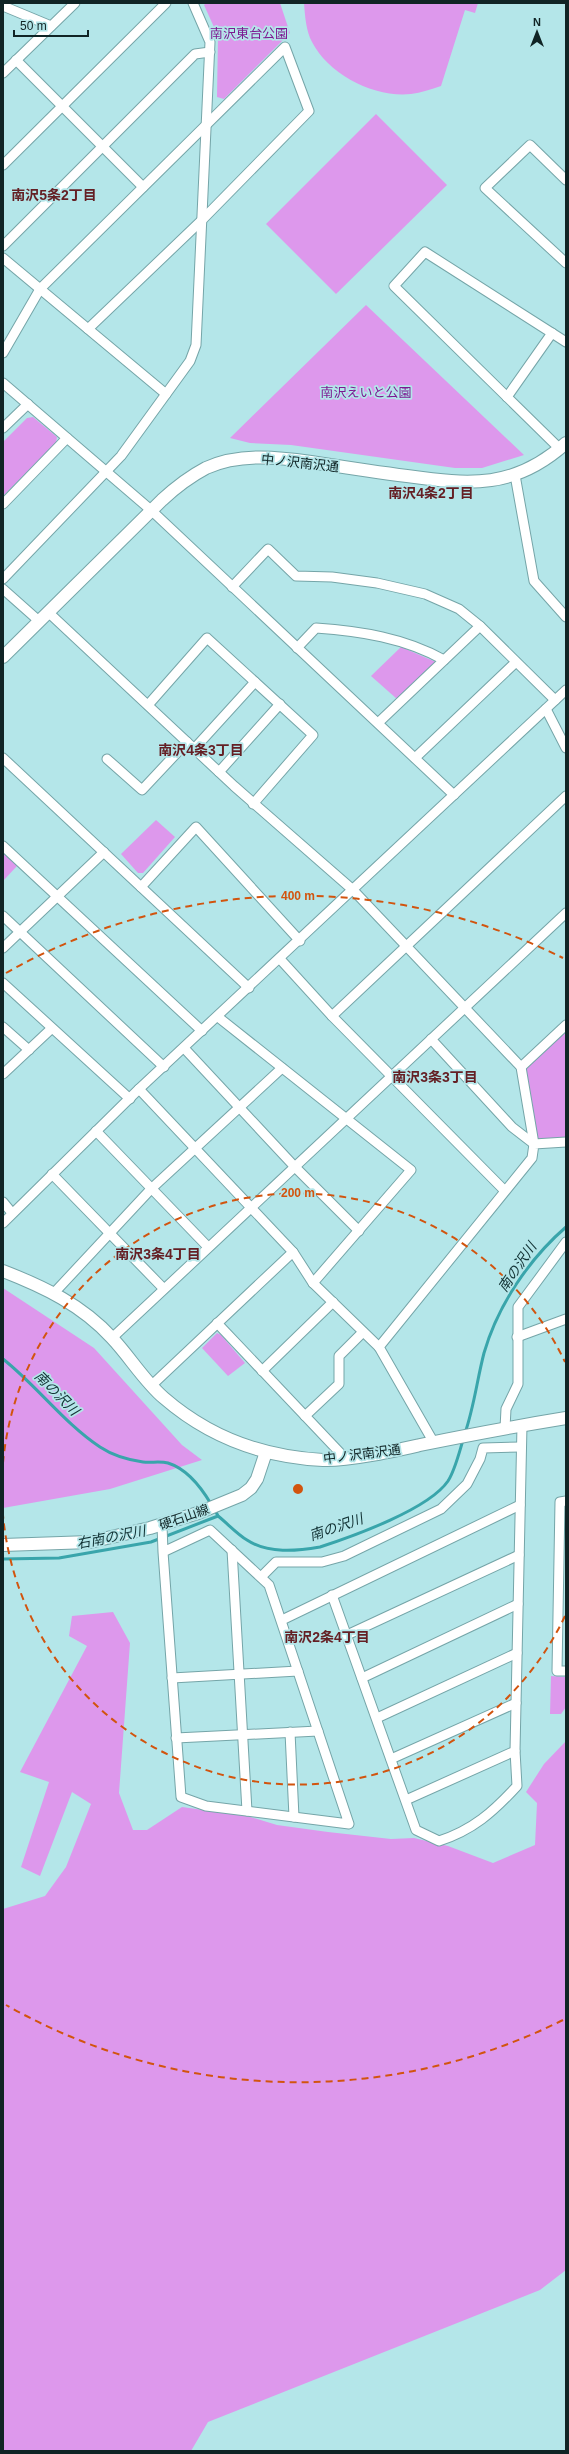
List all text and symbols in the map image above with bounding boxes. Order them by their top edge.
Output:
scale bar [14,12,88,38]
north arrow [517,12,557,52]
text: N [533,16,541,28]
text: 50 m [20,19,47,33]
park label: 南沢東台公園 [210,26,288,41]
district label: 南沢5条2丁目 [11,187,97,203]
park label: 南沢えいと公園 [320,385,412,400]
street label: 中ノ沢南沢通 [260,451,340,475]
district label: 南沢4条2丁目 [388,485,474,501]
district label: 南沢4条3丁目 [158,742,244,758]
text: 400 m [281,889,315,903]
district label: 南沢3条3丁目 [392,1069,478,1085]
text: 200 m [281,1186,315,1200]
water label: 南の沢川 [495,1238,540,1295]
district label: 南沢3条4丁目 [115,1246,201,1262]
water label: 南の沢川 [32,1368,84,1420]
street label: 中ノ沢南沢通 [322,1442,402,1466]
centre of rings [291,1482,305,1496]
street label: 硬石山線 [157,1501,211,1533]
water label: 南の沢川 [307,1510,367,1544]
water label: 右南の沢川 [75,1522,149,1552]
district label: 南沢2条4丁目 [284,1629,370,1645]

